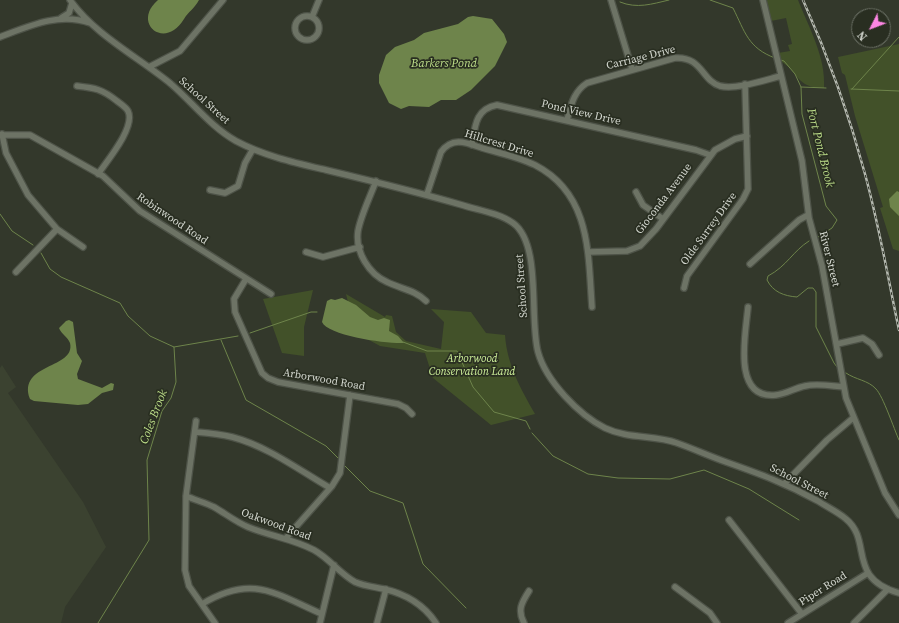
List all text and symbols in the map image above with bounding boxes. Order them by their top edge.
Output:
north arrow [851,8,891,48]
text: N [854,28,871,44]
street label: Carriage Drive [605,43,677,73]
water label: Barkers Pond [411,57,477,71]
street label: School Street [176,75,232,127]
street label: Pond View Drive [540,97,622,129]
water label: Fort Pond Brook [803,107,837,189]
street label: Hillcrest Drive [463,127,535,161]
street label: Gioconda Avenue [633,161,695,237]
street label: Robinwood Road [134,190,210,248]
street label: Olde Surrey Drive [678,190,740,268]
street label: River Street [816,230,842,288]
street label: School Street [513,254,531,318]
park label: Arborwood Conservation Land [429,352,515,378]
street label: Arborwood Road [282,366,366,394]
water label: Coles Brook [137,388,171,446]
street label: School Street [768,462,830,502]
street label: Oakwood Road [239,506,313,544]
street label: Piper Road [797,569,849,609]

